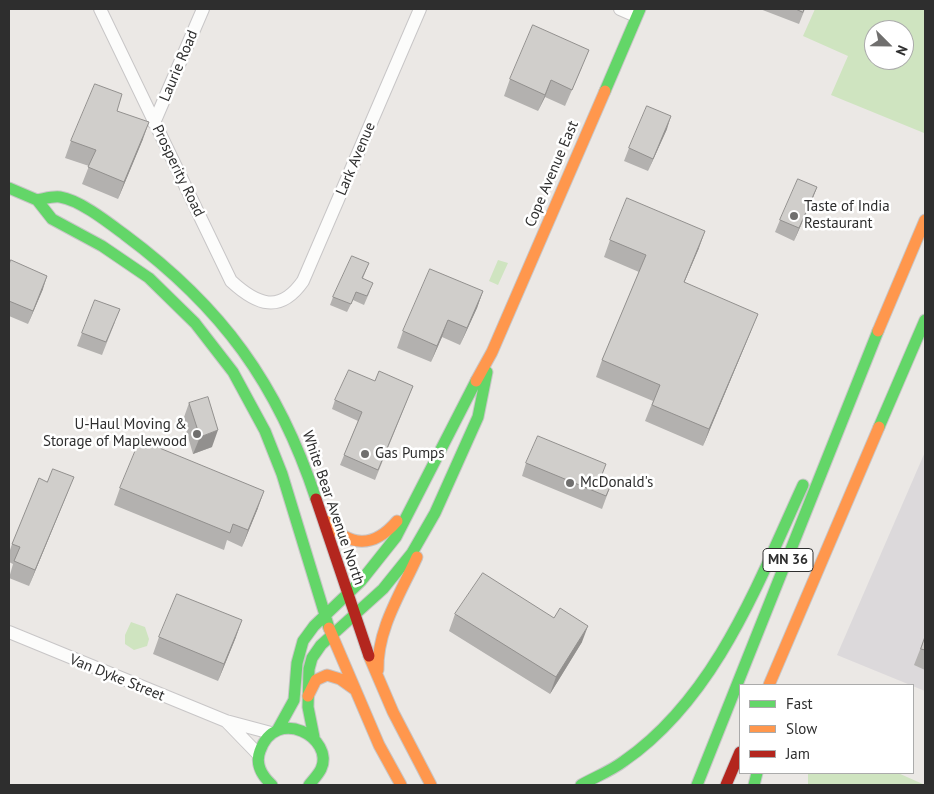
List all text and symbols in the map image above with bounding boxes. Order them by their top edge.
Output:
north arrow [864,20,914,70]
street label: Laurie Road [156,28,202,104]
text: N [892,43,912,58]
street label: Cope Avenue East [522,118,582,230]
street label: Lark Avenue [332,120,380,198]
street label: Prosperity Road [148,122,208,220]
place label: Taste of India Restaurant [804,198,890,233]
marker: Taste of India Restaurant [788,210,800,222]
place label: U-Haul Moving & Storage of Maplewood [43,416,187,451]
marker: U-Haul Moving & Storage of Maplewood [191,428,203,440]
street label: White Bear Avenue North [298,429,368,587]
place label: Gas Pumps [375,445,444,463]
marker: Gas Pumps [359,448,371,460]
place label: McDonald's [580,474,653,492]
marker: McDonald's [564,477,576,489]
road number: MN 36 [763,548,813,572]
street label: Van Dyke Street [67,651,167,705]
legend [739,684,914,774]
text: Fast [786,694,813,713]
text: Slow [786,719,817,738]
text: Jam [786,744,810,763]

